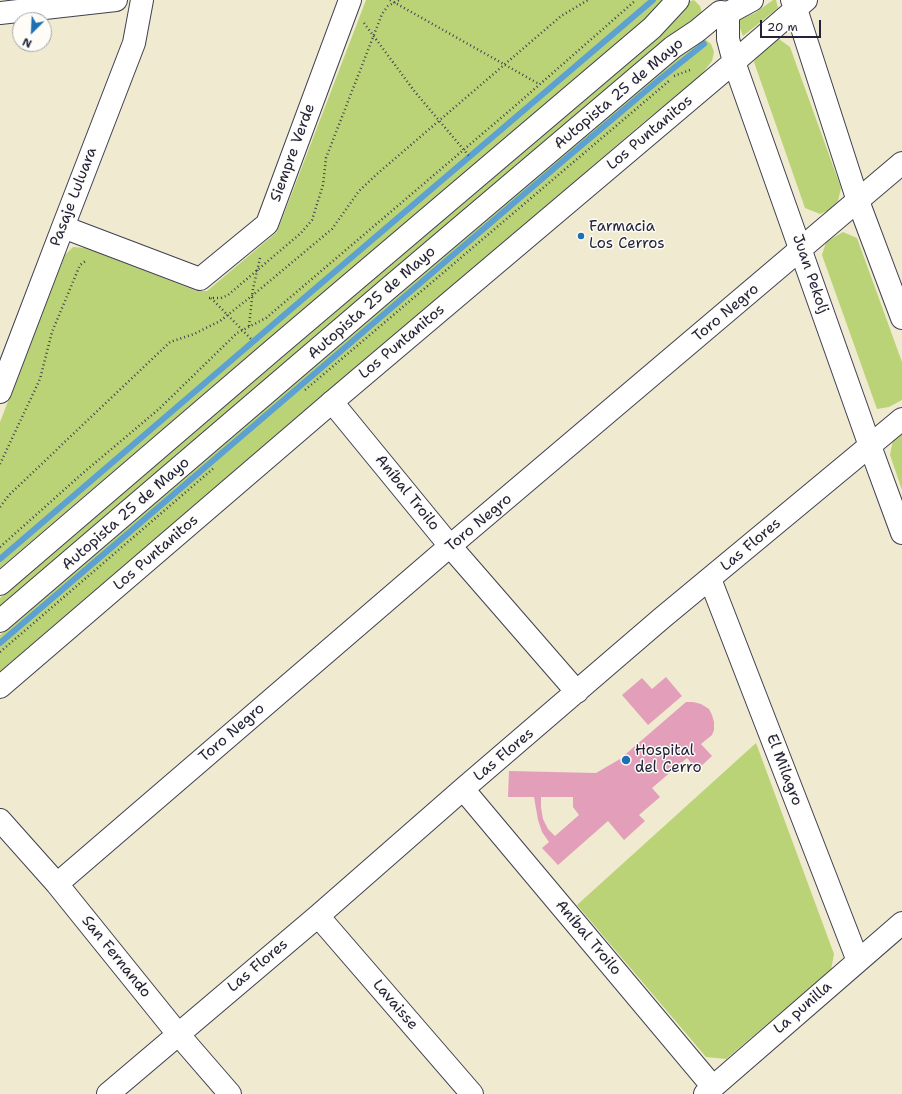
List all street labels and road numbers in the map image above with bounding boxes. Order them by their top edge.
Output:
street label: Autopista 25 de Mayo [551,35,687,153]
street label: Los Puntanitos [603,92,697,174]
street label: Siempre Verde [267,101,319,205]
street label: Pasaje Luluara [47,145,101,249]
street label: Juan Pekolj [788,232,832,316]
street label: Autopista 25 de Mayo [305,243,439,363]
street label: Toro Negro [689,280,763,346]
street label: Los Puntanitos [355,301,449,383]
street label: Aníbal Troilo [371,451,443,535]
street label: Autopista 25 de Mayo [59,454,193,574]
street label: Toro Negro [442,490,516,556]
street label: Los Puntanitos [110,511,202,595]
street label: Las Flores [717,515,785,575]
street label: Toro Negro [196,700,268,766]
street label: Las Flores [470,725,538,785]
street label: El Milagro [762,732,806,808]
street label: Aníbal Troilo [551,897,625,979]
street label: San Fernando [77,912,155,1002]
street label: Las Flores [224,936,292,996]
street label: Lavaisse [368,976,422,1034]
street label: La punilla [770,978,836,1038]

